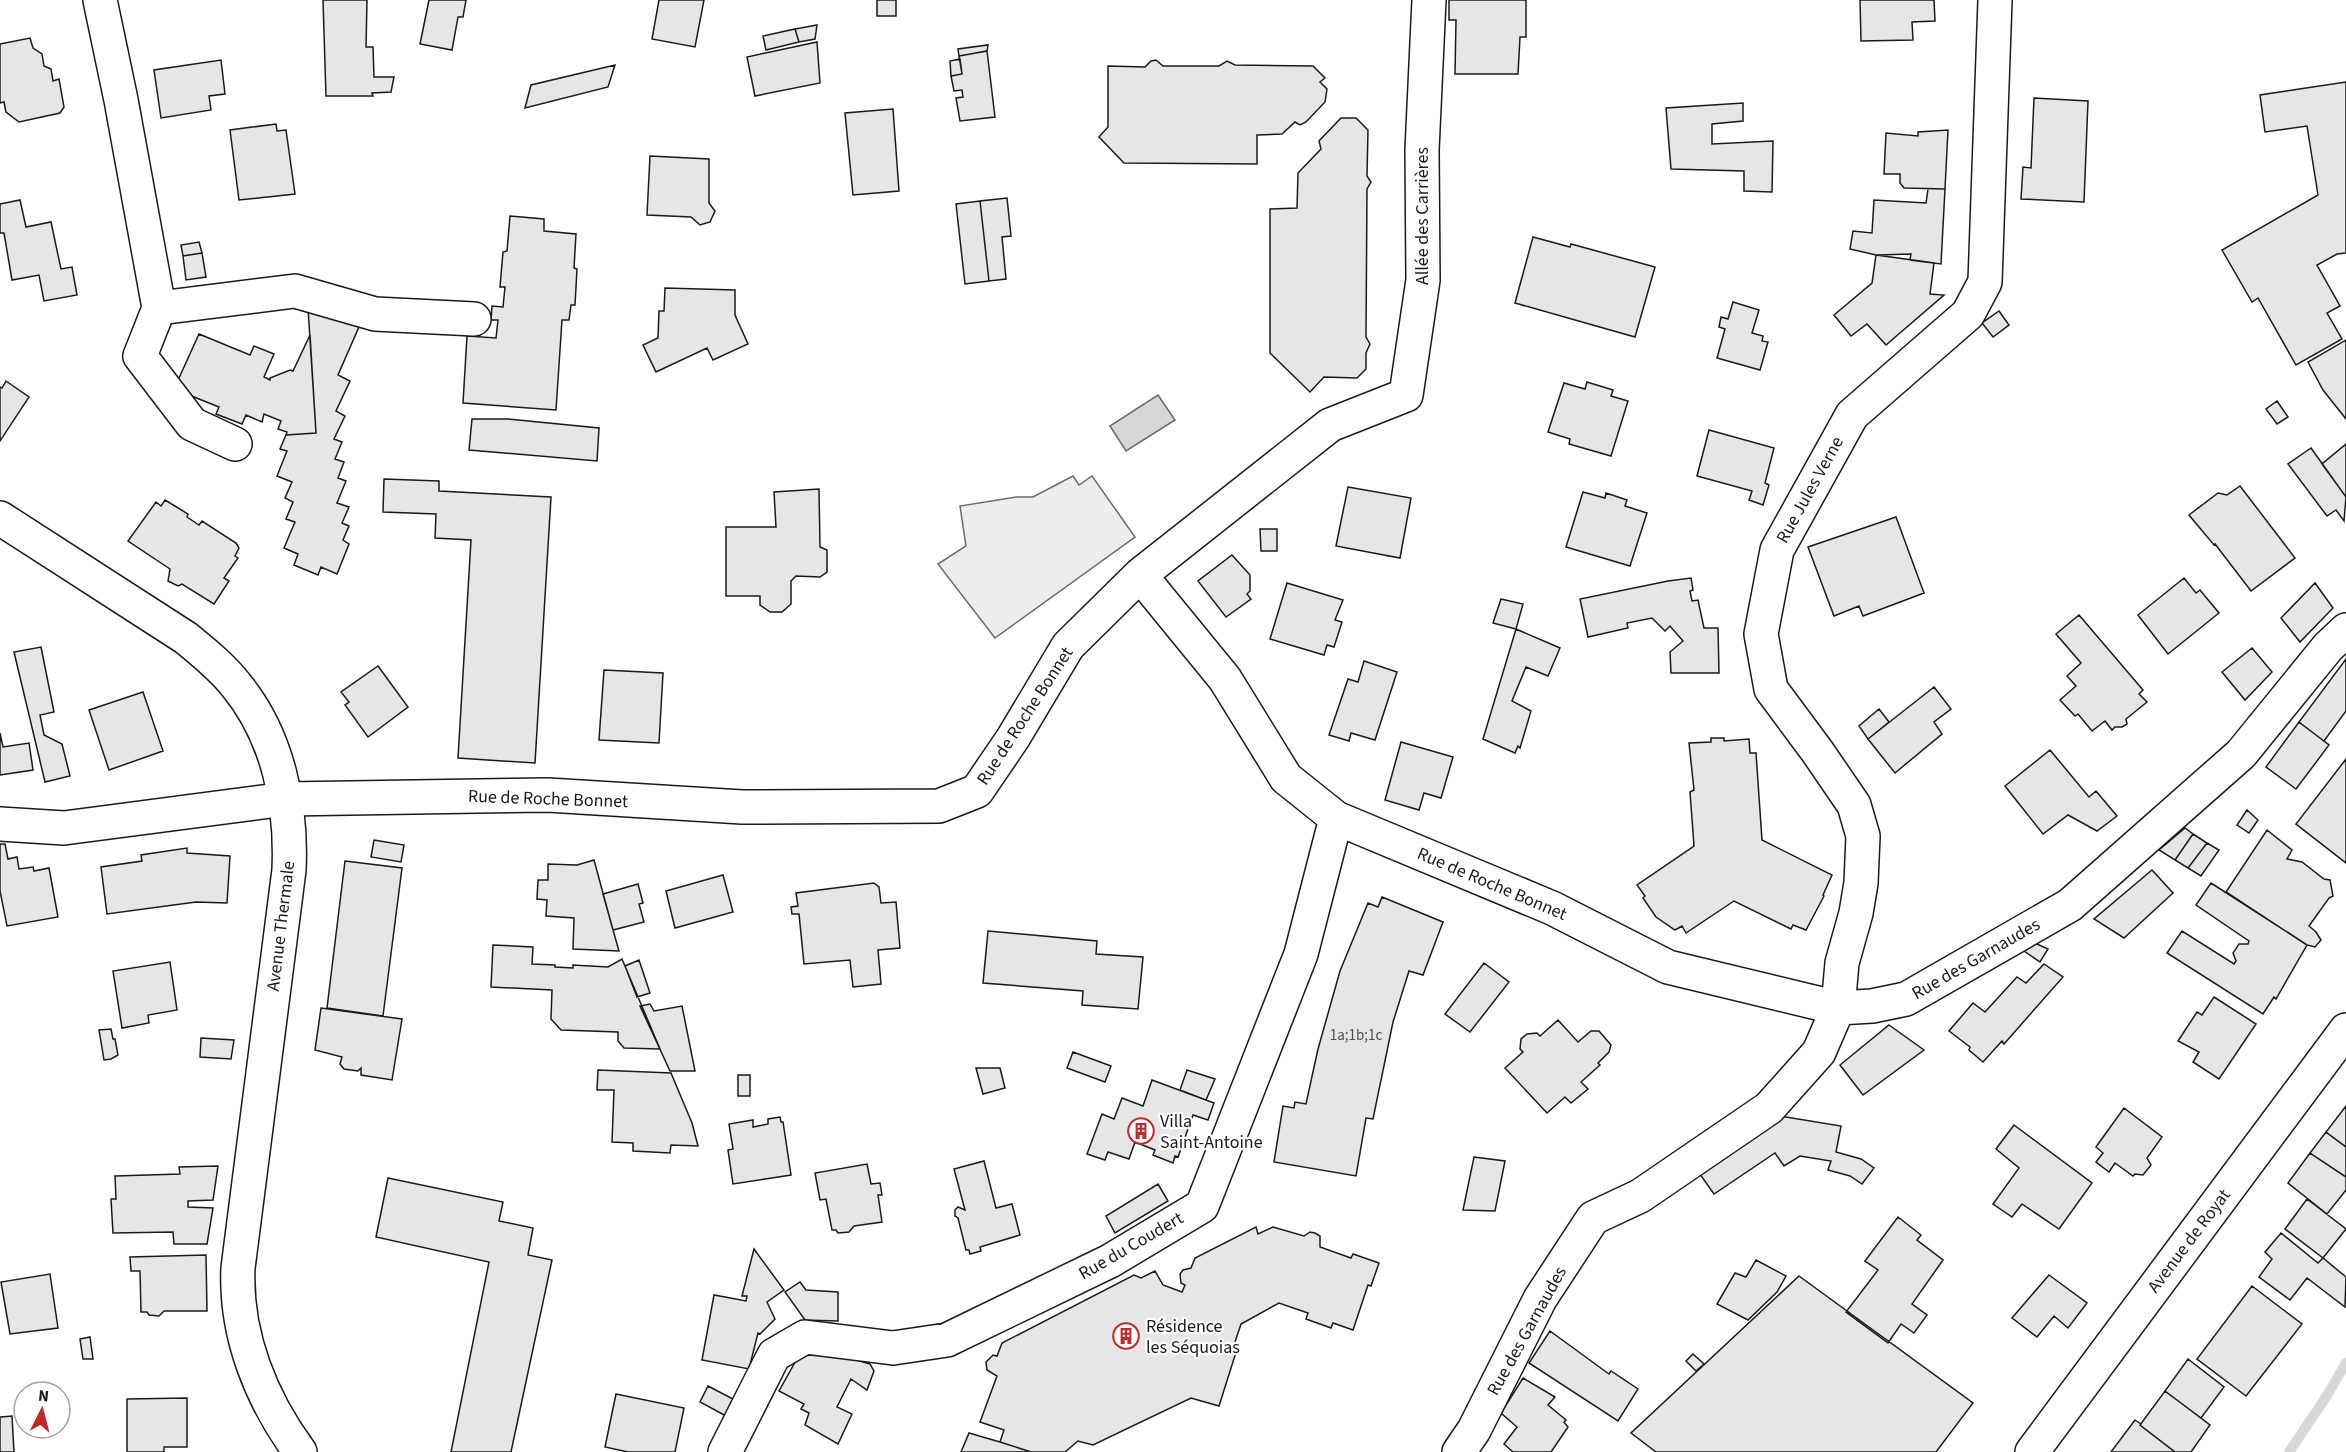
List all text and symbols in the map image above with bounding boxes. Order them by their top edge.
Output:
street label: Allée des Carrières [1410,147,1435,285]
street label: Rue Jules Verne [1770,432,1850,548]
street label: Rue de Roche Bonnet [971,642,1079,790]
street label: Rue de Roche Bonnet [467,784,629,814]
street label: Rue de Roche Bonnet [1413,841,1571,927]
street label: Avenue Thermale [261,859,301,993]
street label: Rue des Garnaudes [1907,912,2045,1006]
house number: 1a;1b;1c [1330,1025,1382,1046]
place label: Villa Saint-Antoine [1160,1109,1263,1155]
building icon: Villa Saint-Antoine [1126,1116,1156,1146]
street label: Avenue de Royat [2142,1184,2236,1298]
street label: Rue du Coudert [1074,1206,1188,1286]
street label: Rue des Garnaudes [1481,1262,1573,1400]
place label: Résidence les Séquoias [1146,1314,1240,1360]
building icon: Résidence les Séquoias [1111,1321,1141,1351]
north arrow [12,1380,72,1440]
text: N [37,1385,50,1408]

